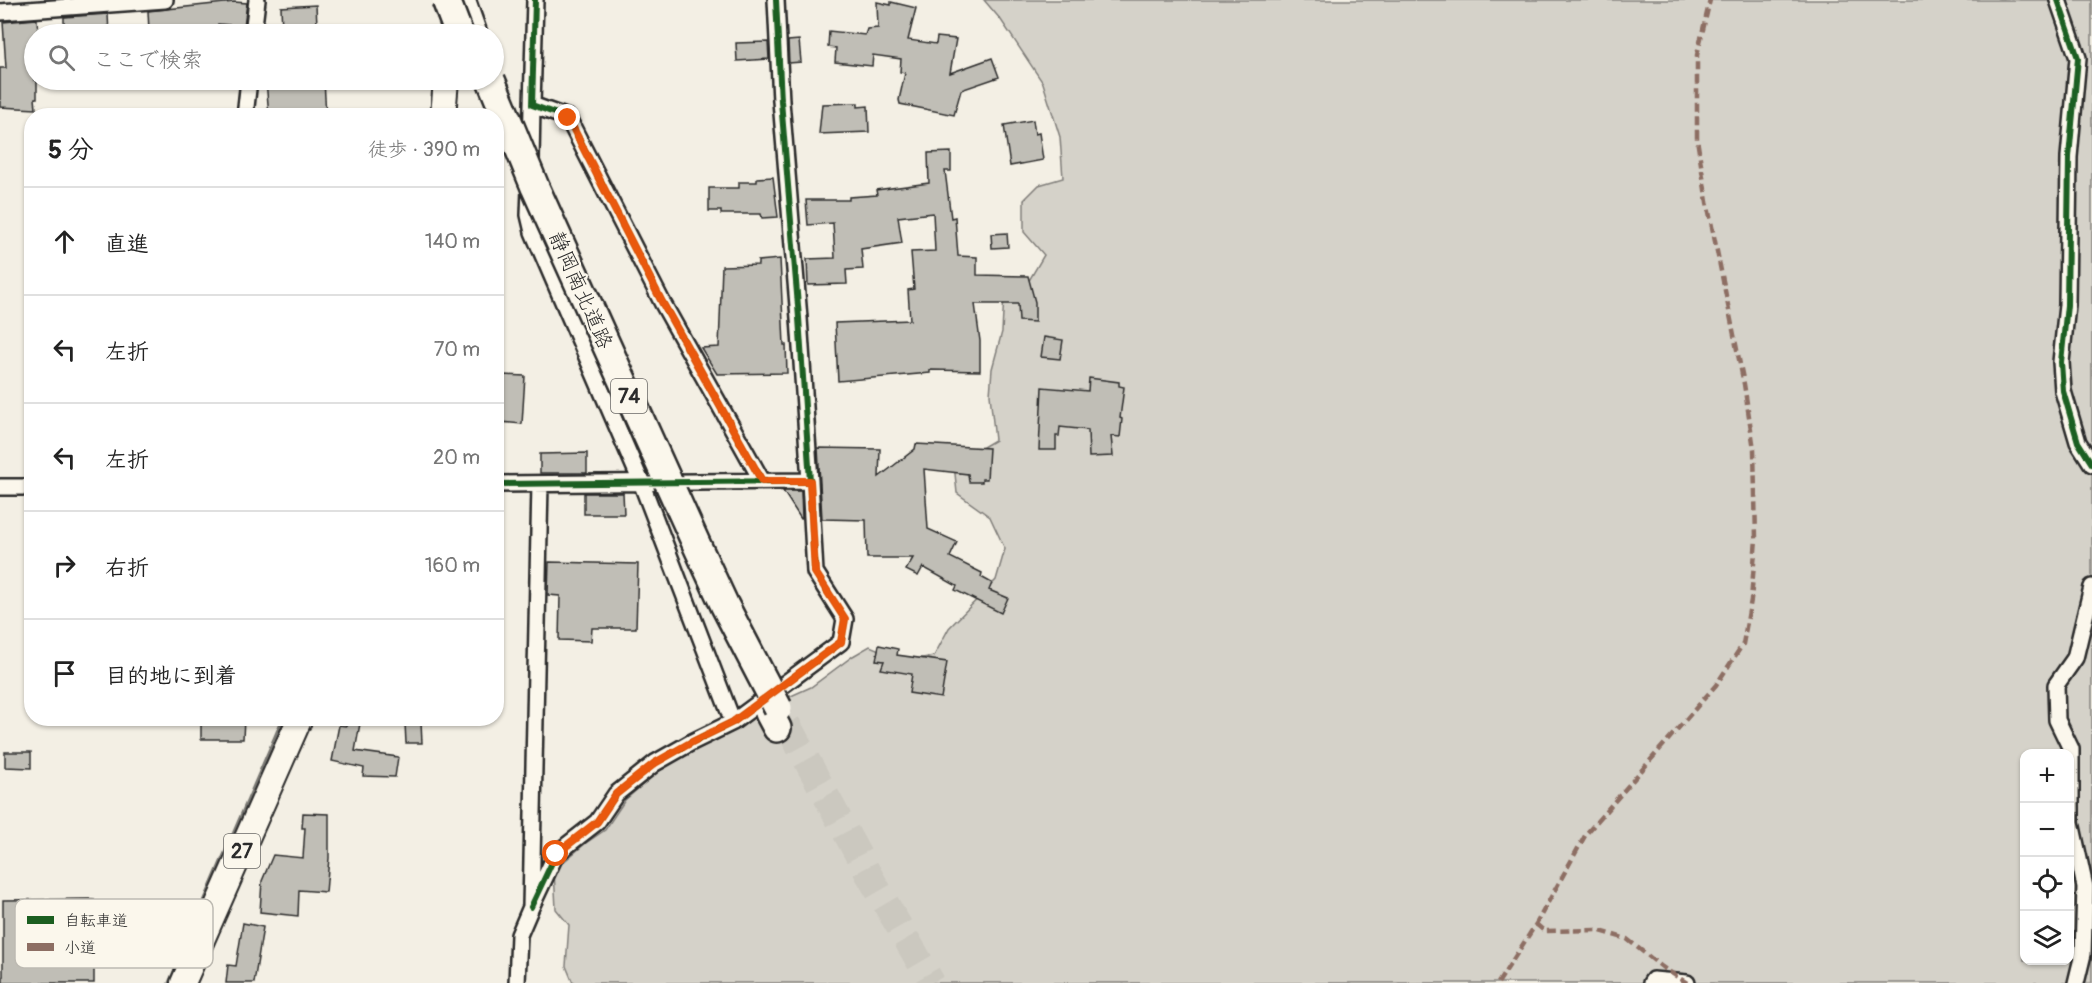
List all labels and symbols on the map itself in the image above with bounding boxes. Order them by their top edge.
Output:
route end [554,104,580,130]
street label: 静岡南北道路 [543,227,619,353]
road number: 74 [611,379,647,413]
road number: 27 [224,834,260,868]
route start [542,840,568,866]
legend [15,899,213,968]
text: 自転車道 [64,911,128,931]
text: 小道 [64,938,96,958]

